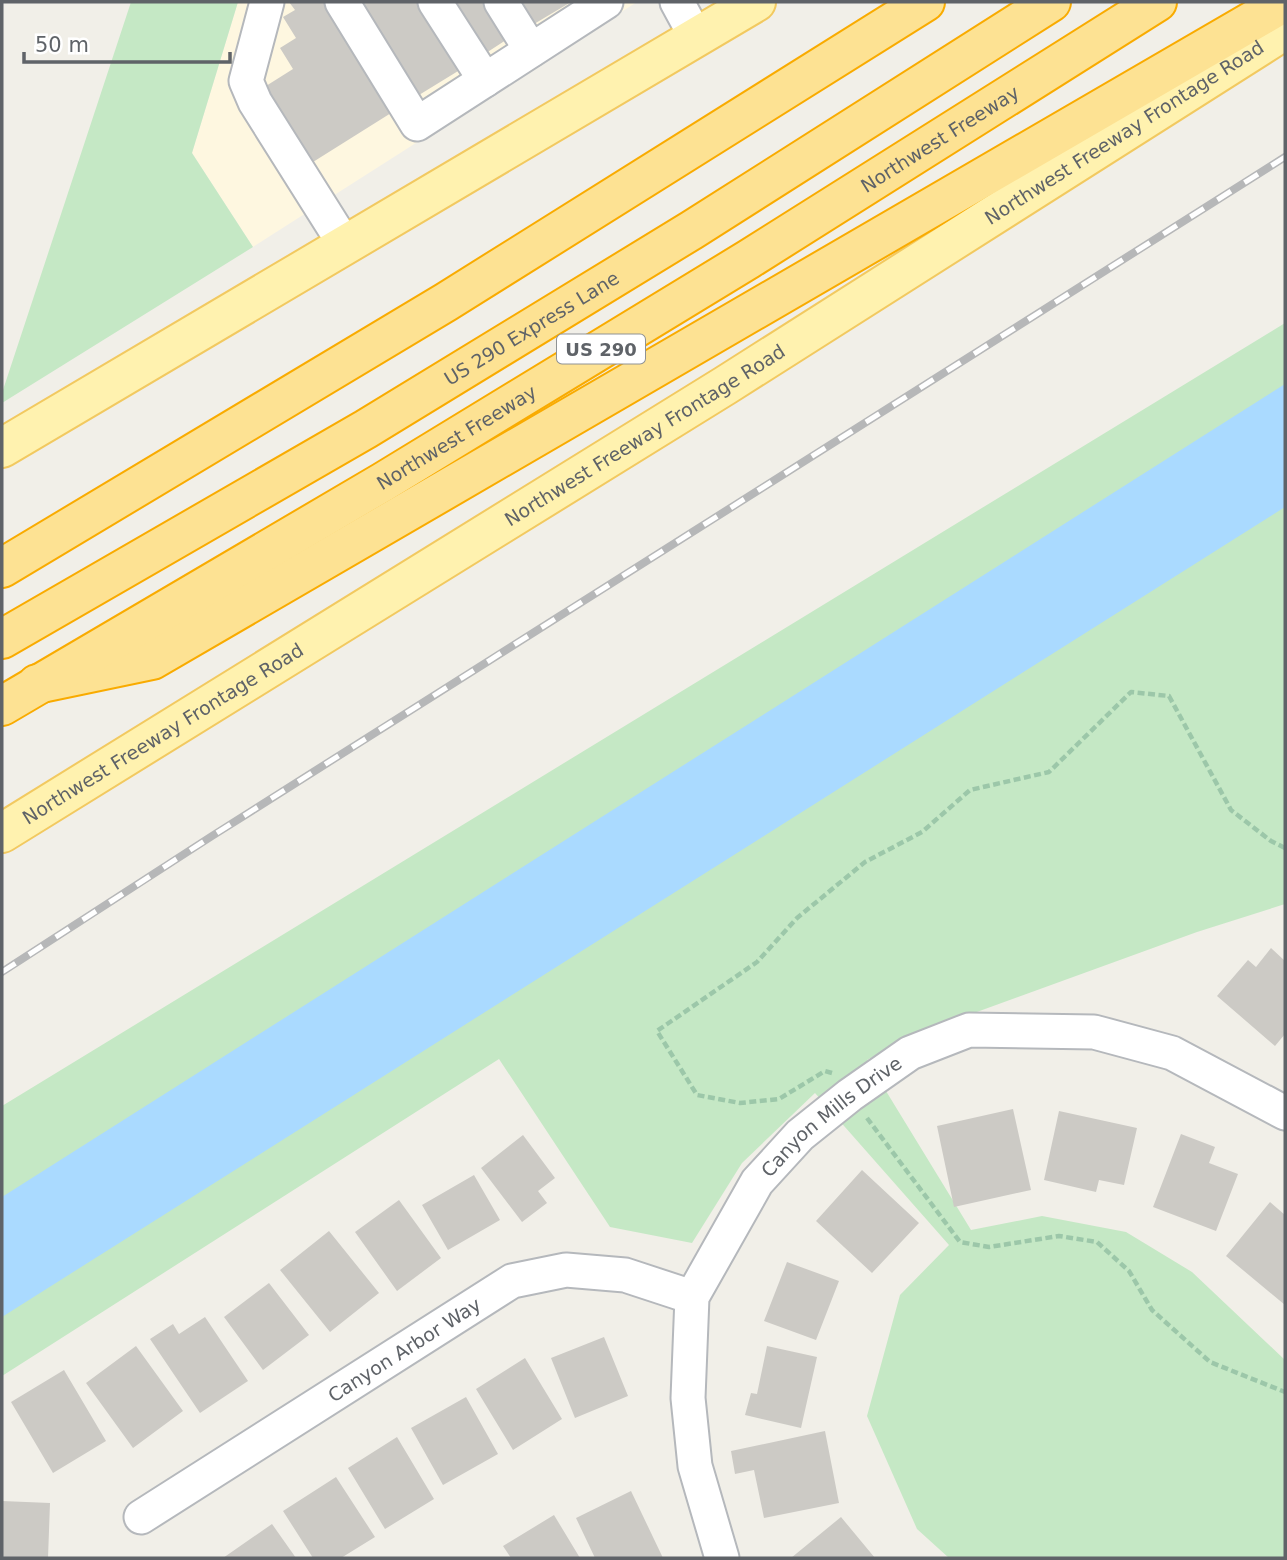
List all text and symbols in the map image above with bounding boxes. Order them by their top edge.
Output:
scale bar [24,21,231,65]
text: 50 m [35,33,89,57]
street label: Northwest Freeway Frontage Road [981,36,1268,229]
street label: Northwest Freeway [857,81,1023,197]
street label: US 290 Express Lane [439,267,623,389]
road number: US 290 [557,334,645,363]
street label: Northwest Freeway Frontage Road [501,339,789,530]
street label: Northwest Freeway [373,380,540,494]
street label: Northwest Freeway Frontage Road [18,638,307,829]
street label: Canyon Mills Drive [756,1051,906,1181]
street label: Canyon Arbor Way [324,1293,485,1406]

